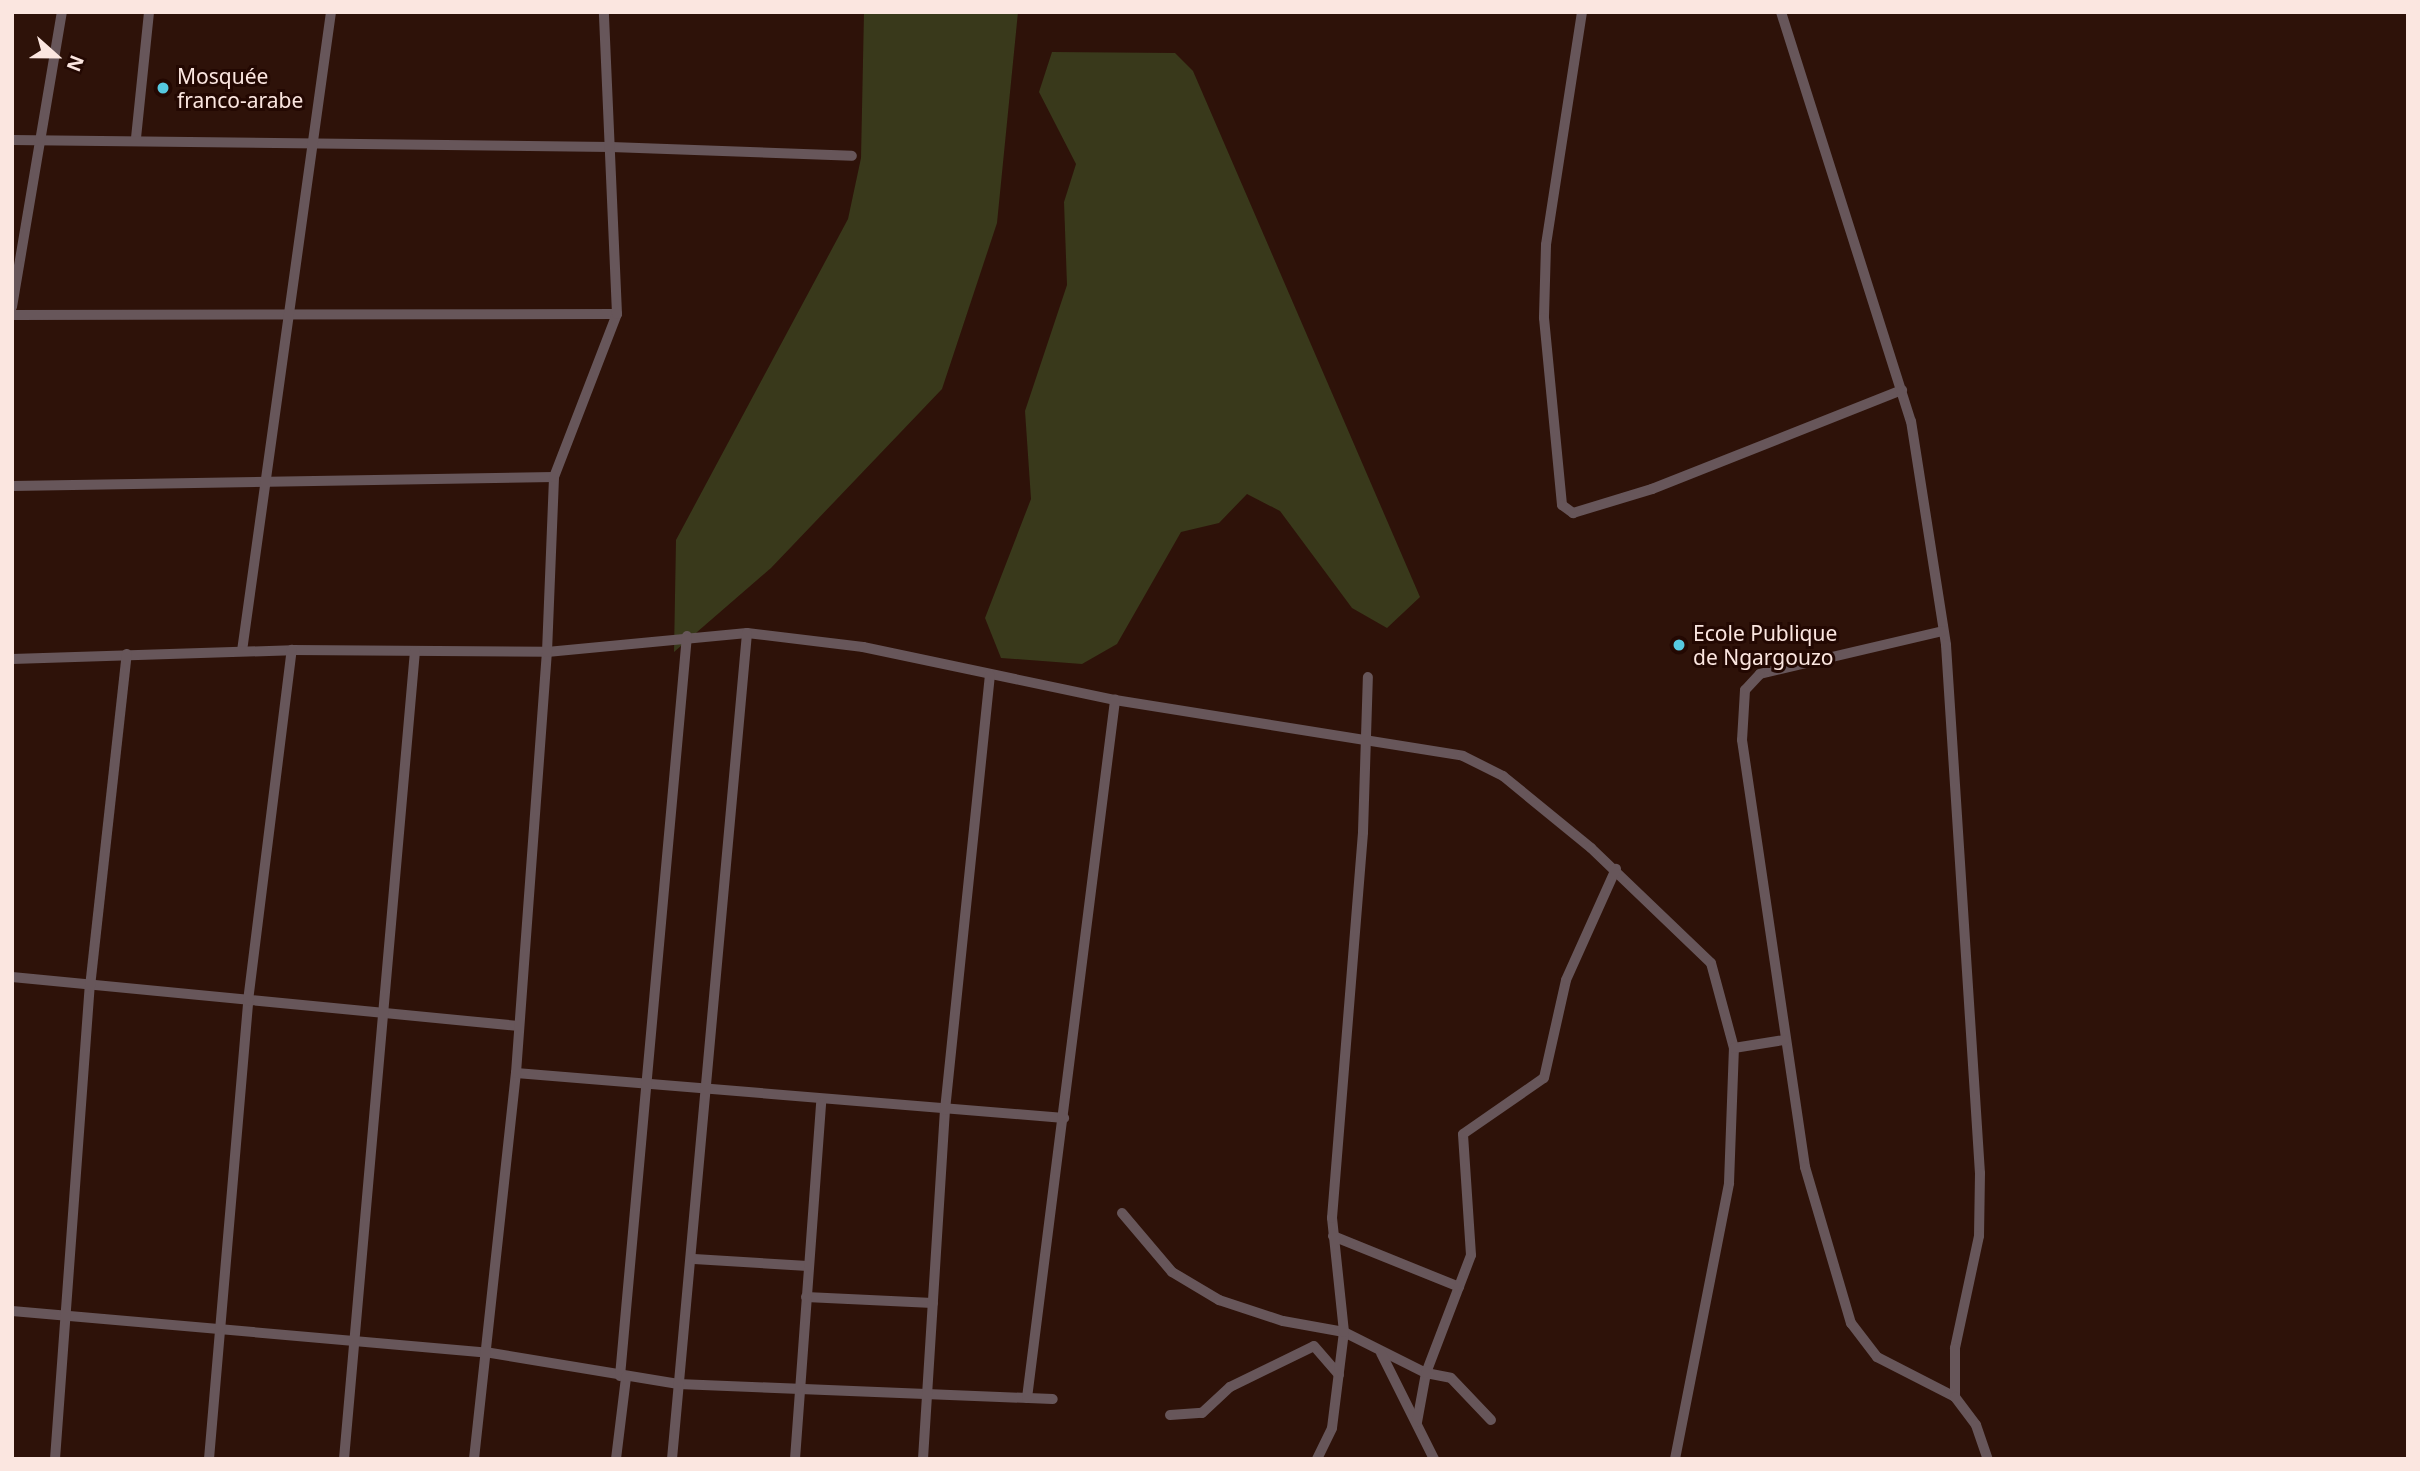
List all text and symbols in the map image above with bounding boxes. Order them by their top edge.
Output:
north arrow [21,21,91,91]
text: N [61,52,91,75]
place label: Mosquée franco-arabe [177,63,303,113]
marker: Mosquée franco-arabe [155,80,171,96]
place label: Ecole Publique de Ngargouzo [1693,620,1837,670]
marker: Ecole Publique de Ngargouzo [1671,637,1687,653]

